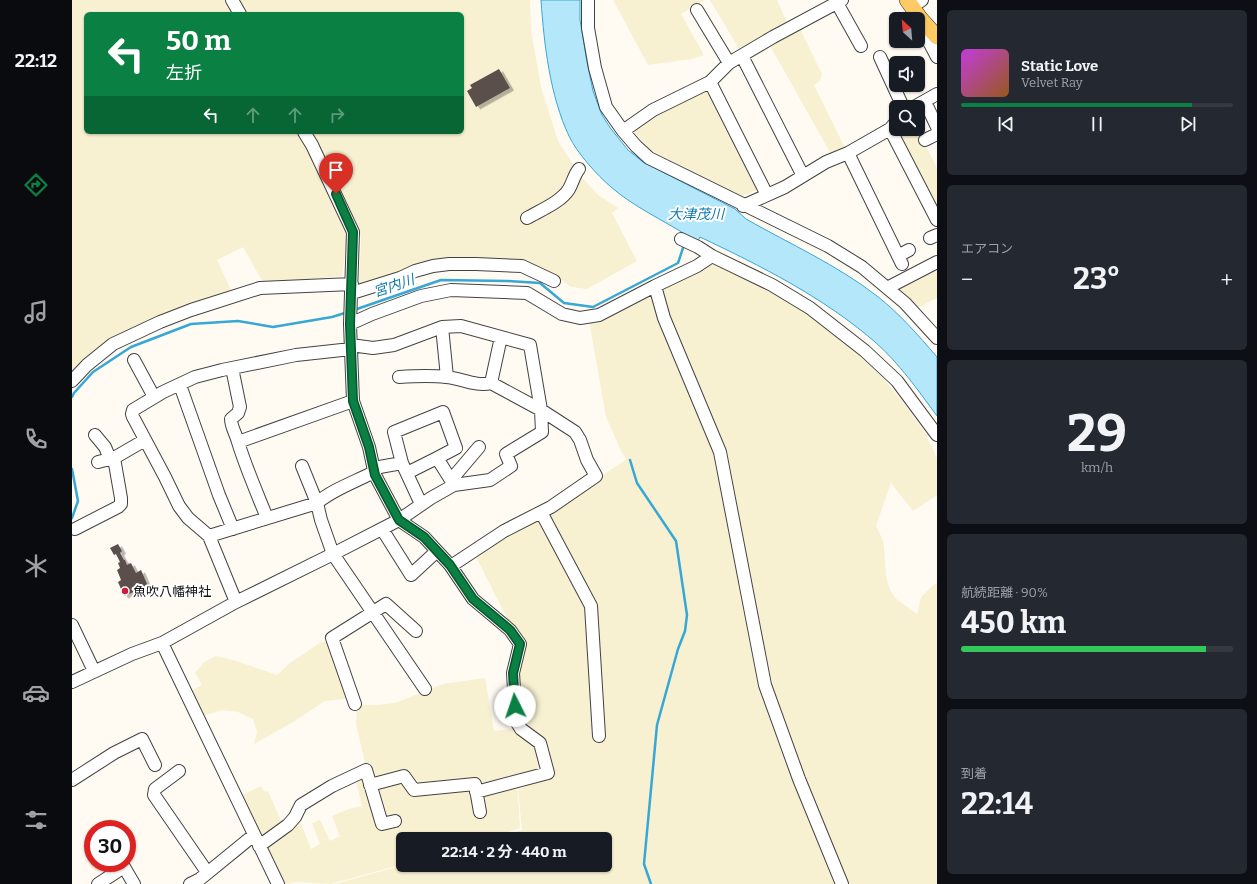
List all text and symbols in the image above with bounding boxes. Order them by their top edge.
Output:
north arrow [889,12,925,48]
map controls [889,12,925,136]
text: 50 m [166,24,231,57]
icon: left [100,28,152,80]
text: 22:12 [15,50,57,72]
button: sound [889,56,925,92]
text: Static Love [1021,57,1098,75]
text: 左折 [166,62,202,84]
text: Velvet Ray [1021,75,1083,90]
button: search [889,100,925,136]
icon: left [200,104,222,126]
icon: ahead [242,104,264,126]
icon: ahead [284,104,306,126]
icon: right [326,104,348,126]
icon: previous [995,113,1017,135]
icon: pause [1086,113,1108,135]
icon: next [1177,113,1199,135]
pin [319,153,353,194]
icon: arrive [325,159,347,181]
icon: directions [22,171,50,199]
water label: 大津茂川 [668,206,726,223]
text: エアコン [961,241,1013,256]
text: 23° [1073,261,1120,297]
text: − [961,266,973,293]
text: + [1220,266,1233,293]
water label: 宮内川 [371,270,419,301]
icon: music [22,298,50,326]
text: 29 [1067,402,1127,465]
icon: phone [22,425,50,453]
text: km/h [1081,460,1113,475]
icon: climate [22,552,50,580]
place label: 魚吹八幡神社 [133,584,211,599]
text: 航続距離 · 90% [961,585,1048,600]
marker: 魚吹八幡神社 [120,586,130,596]
text: 450 km [961,605,1066,641]
icon: car [22,679,50,707]
position arrow [494,685,536,727]
text: 到着 [961,766,987,781]
text: 22:14 [961,786,1033,822]
icon: filters [22,806,50,834]
speed limit sign: 30 [84,820,136,872]
text: 22:14 · 2 分 · 440 m [442,843,566,861]

